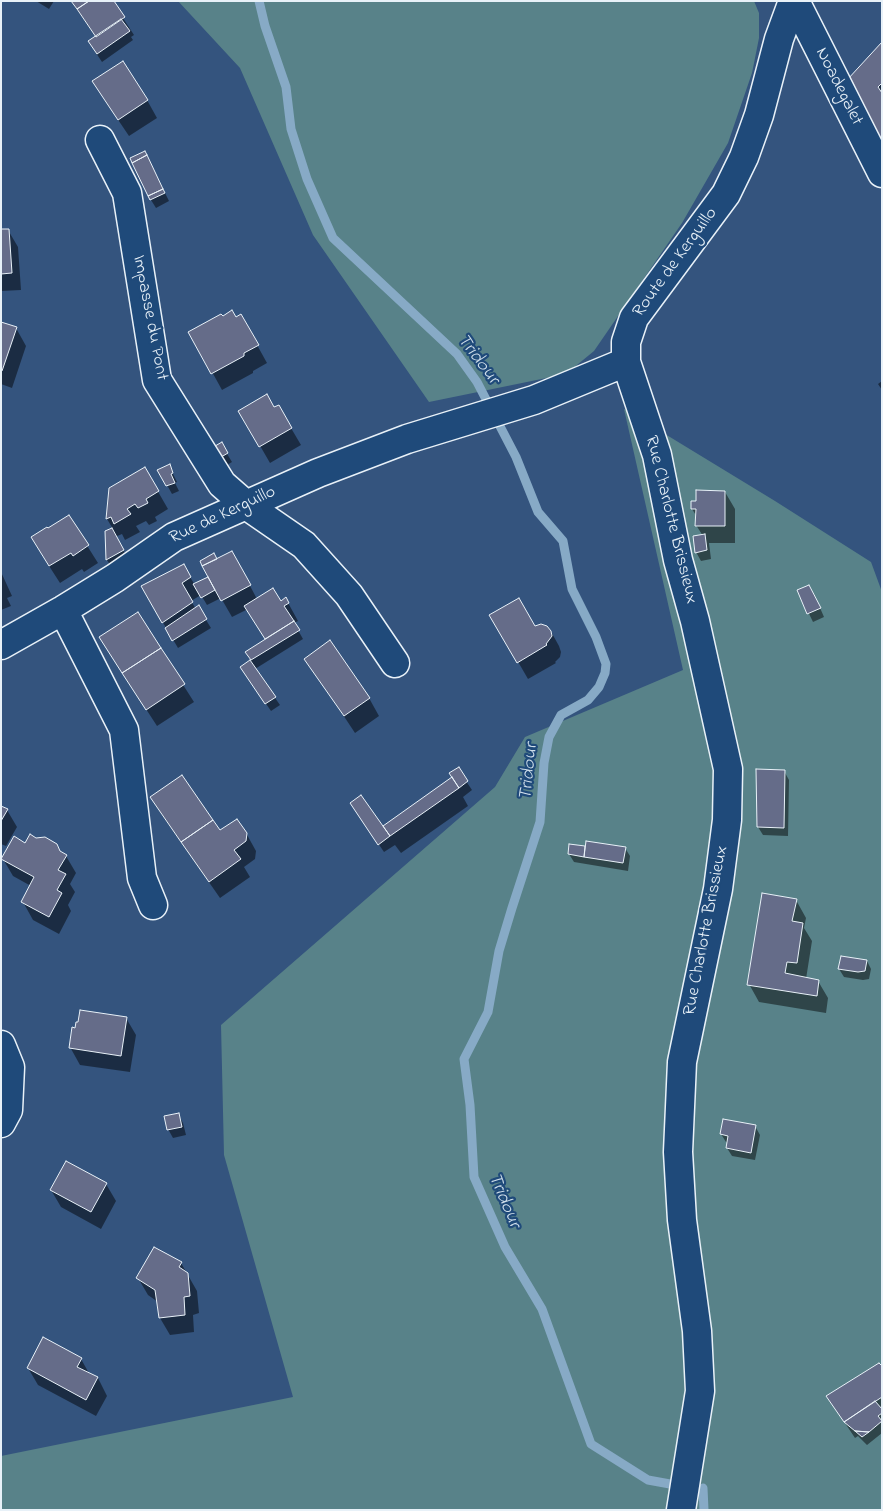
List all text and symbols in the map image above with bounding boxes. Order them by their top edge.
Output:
street label: Noadegalet [809,45,867,129]
street label: Route de Kerguillo [629,204,723,322]
street label: Impasse du Pont [126,254,172,382]
water label: Tridour [451,330,503,390]
street label: Rue Charlotte Brissieux [639,434,701,606]
street label: Rue de Kerguillo [166,482,280,550]
water label: Tridour [516,742,544,802]
street label: Rue Charlotte Brissieux [680,844,734,1018]
water label: Tridour [481,1170,525,1232]

